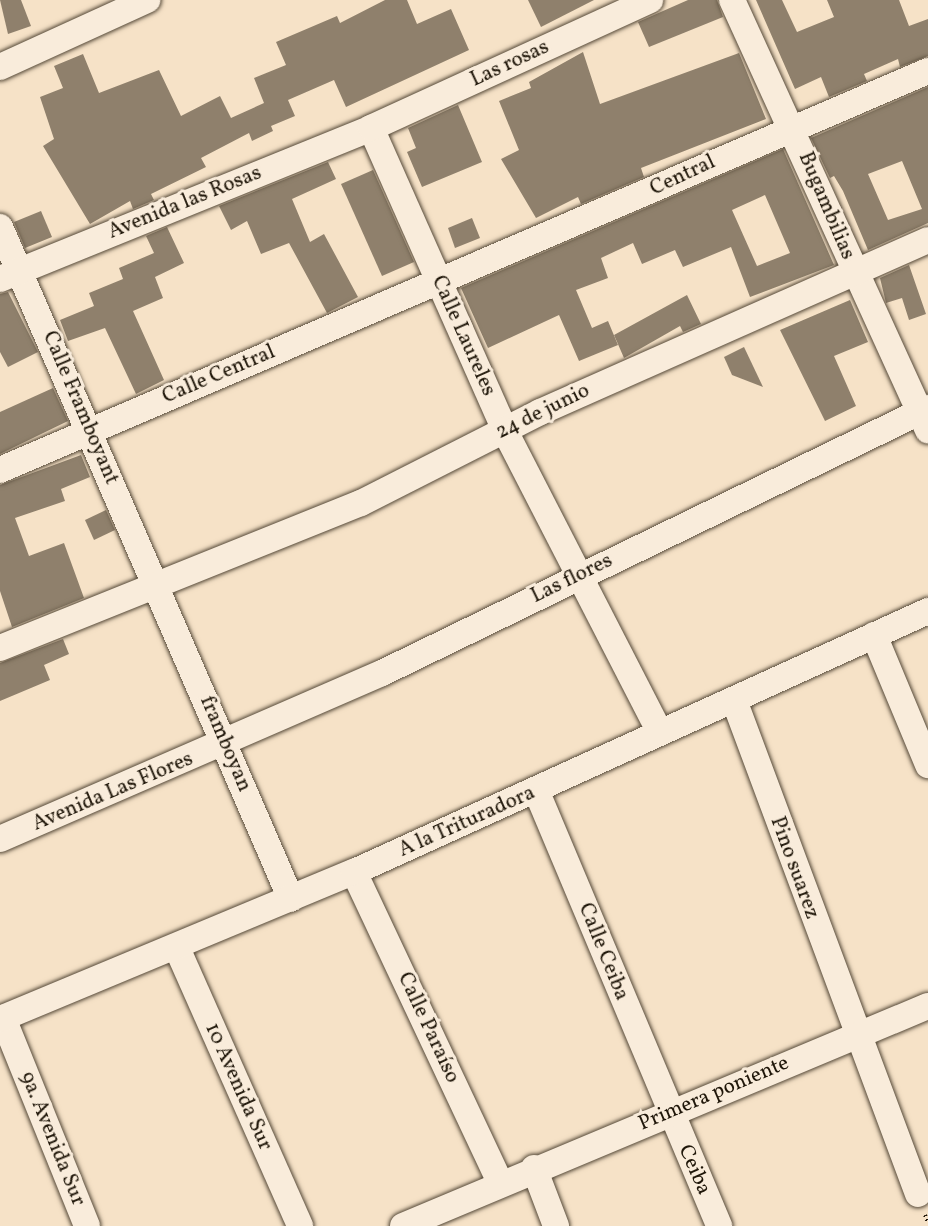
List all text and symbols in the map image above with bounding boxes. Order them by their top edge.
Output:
street label: Las rosas [467,35,553,93]
street label: Bugambilias [792,148,860,264]
street label: Central [646,150,720,202]
street label: Avenida las Rosas [105,161,265,245]
street label: Calle Laureles [425,272,501,400]
street label: Calle Framboyant [36,328,124,488]
street label: Calle Central [159,340,279,410]
street label: 24 de junio [492,378,594,446]
street label: Las flores [527,549,617,609]
street label: framboyan [194,692,256,796]
street label: Avenida Las Flores [29,747,197,837]
street label: A la Trituradora [395,781,539,863]
street label: Pino suarez [764,813,824,923]
street label: Calle Ceiba [572,900,634,1004]
street label: Calle Paraíso [391,969,465,1087]
street label: 10 Avenida Sur [199,1019,277,1155]
street label: Primera poniente [635,1051,793,1137]
street label: 9a. Avenida Sur [14,1068,90,1210]
street label: Ceiba [672,1141,716,1199]

